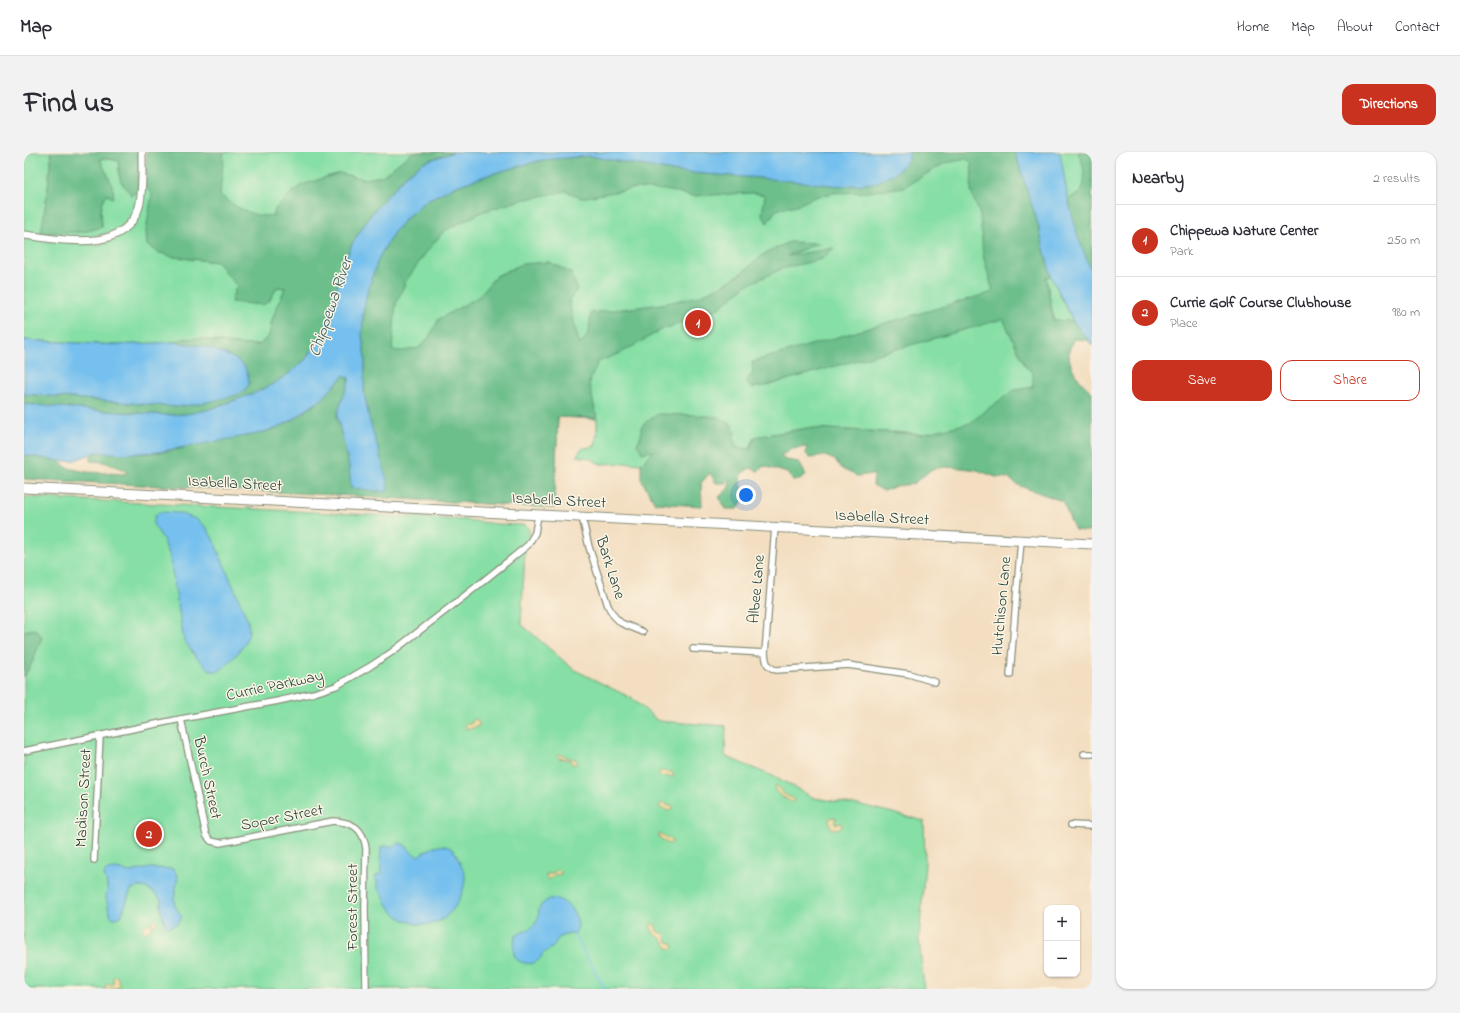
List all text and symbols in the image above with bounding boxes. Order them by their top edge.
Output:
text: Map [20,14,52,41]
text: Home [1237,17,1269,38]
text: Map [1291,17,1315,38]
text: About [1337,17,1373,38]
text: Contact [1395,17,1440,38]
text: Find us [24,84,114,125]
button: Directions [1342,84,1436,125]
text: Nearby [1132,166,1184,191]
text: 2 results [1373,169,1420,188]
text: Chippewa Nature Center [1170,220,1318,242]
text: 1 [1143,231,1147,250]
text: 250 m [1387,231,1420,250]
text: Park [1170,242,1194,261]
water label: Chippewa River [302,251,361,360]
text: Currie Golf Course Clubhouse [1170,292,1351,314]
text: 2 [1142,303,1148,322]
text: 980 m [1392,303,1420,322]
pin: 1 [685,308,711,338]
text: Place [1170,314,1198,333]
button: Save [1132,360,1272,401]
button: Share [1280,360,1420,401]
street label: Isabella Street [187,470,283,498]
your location [736,485,756,505]
street label: Isabella Street [511,487,607,515]
street label: Isabella Street [834,504,930,532]
street label: Bark Lane [588,532,632,603]
street label: Albee Lane [742,553,772,624]
street label: Hutchison Lane [986,555,1018,657]
street label: Currie Parkway [224,664,326,708]
street label: Burch Street [186,734,228,822]
street label: Madison Street [69,747,99,848]
street label: Soper Street [239,798,326,838]
pin: 2 [136,819,162,849]
street label: Forest Street [341,863,365,952]
map controls [1044,905,1080,977]
button: + [1044,905,1080,941]
button: − [1044,941,1080,977]

